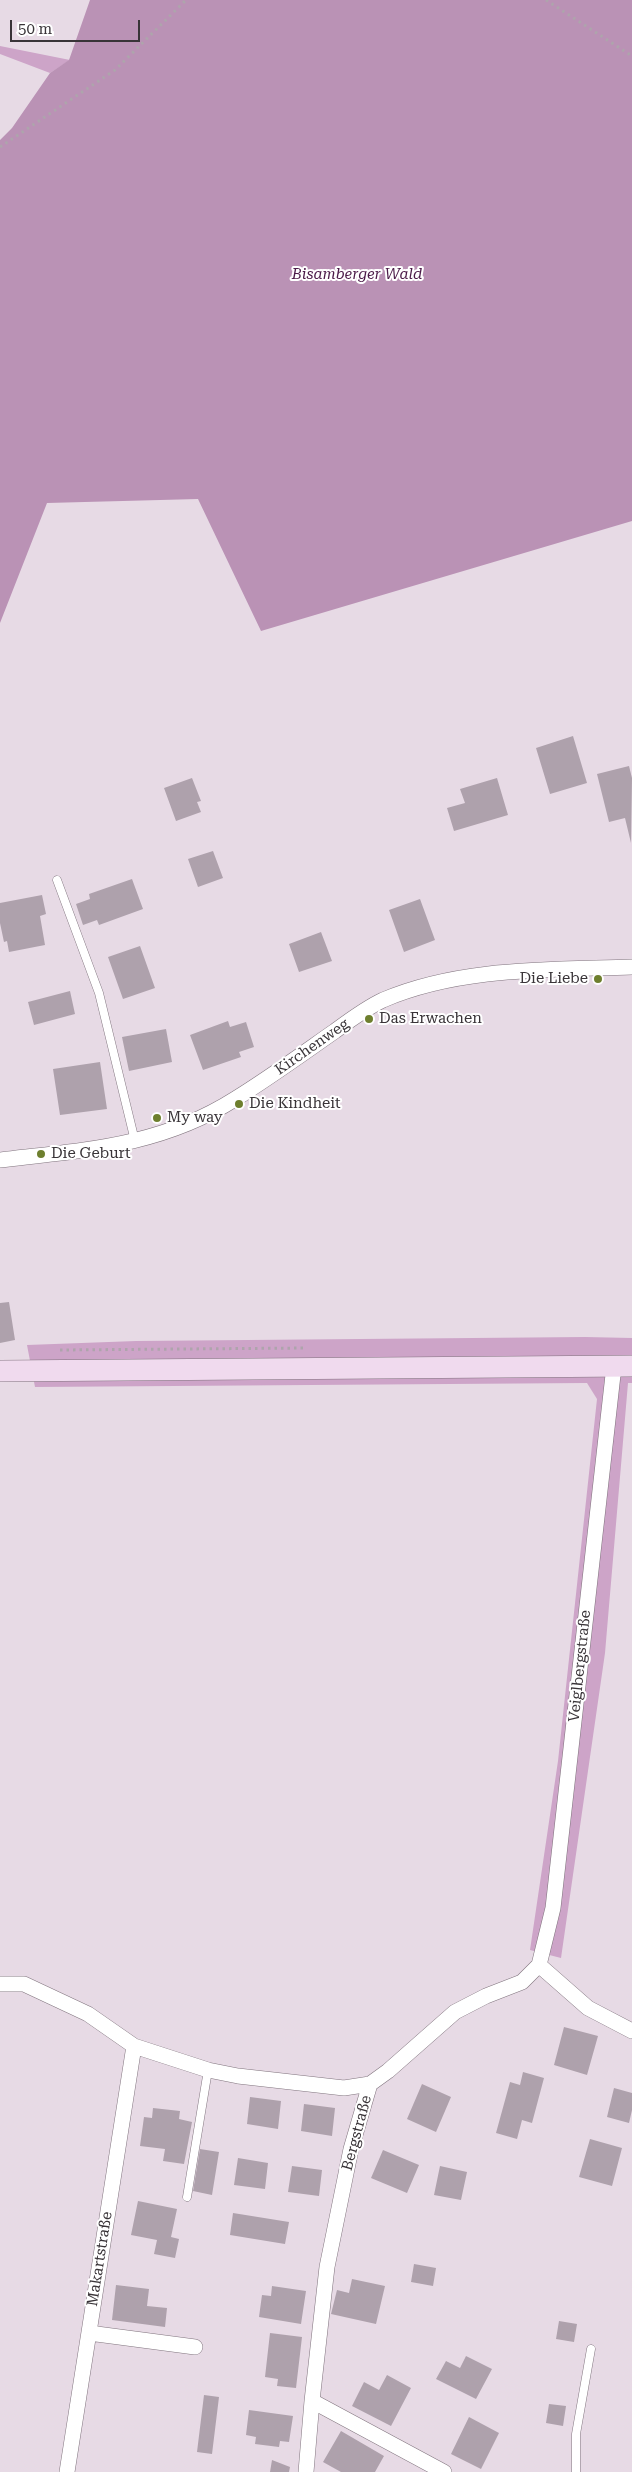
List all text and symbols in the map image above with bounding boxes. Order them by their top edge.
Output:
scale bar [12,10,142,42]
text: 50 m [18,20,52,38]
park label: Bisamberger Wald [292,266,422,284]
place label: Die Liebe [520,970,588,988]
marker: Die Liebe [592,973,604,985]
place label: Das Erwachen [379,1010,482,1028]
marker: Das Erwachen [363,1013,375,1025]
street label: Kirchenweg [271,1015,353,1079]
place label: Die Kindheit [249,1095,341,1113]
marker: Die Kindheit [233,1098,245,1110]
place label: My way [167,1109,223,1127]
marker: My way [151,1112,163,1124]
place label: Die Geburt [51,1145,130,1163]
marker: Die Geburt [35,1148,47,1160]
street label: Veiglbergstraße [565,1609,595,1723]
street label: Bergstraße [338,2093,376,2173]
street label: Makartstraße [84,2210,116,2308]

